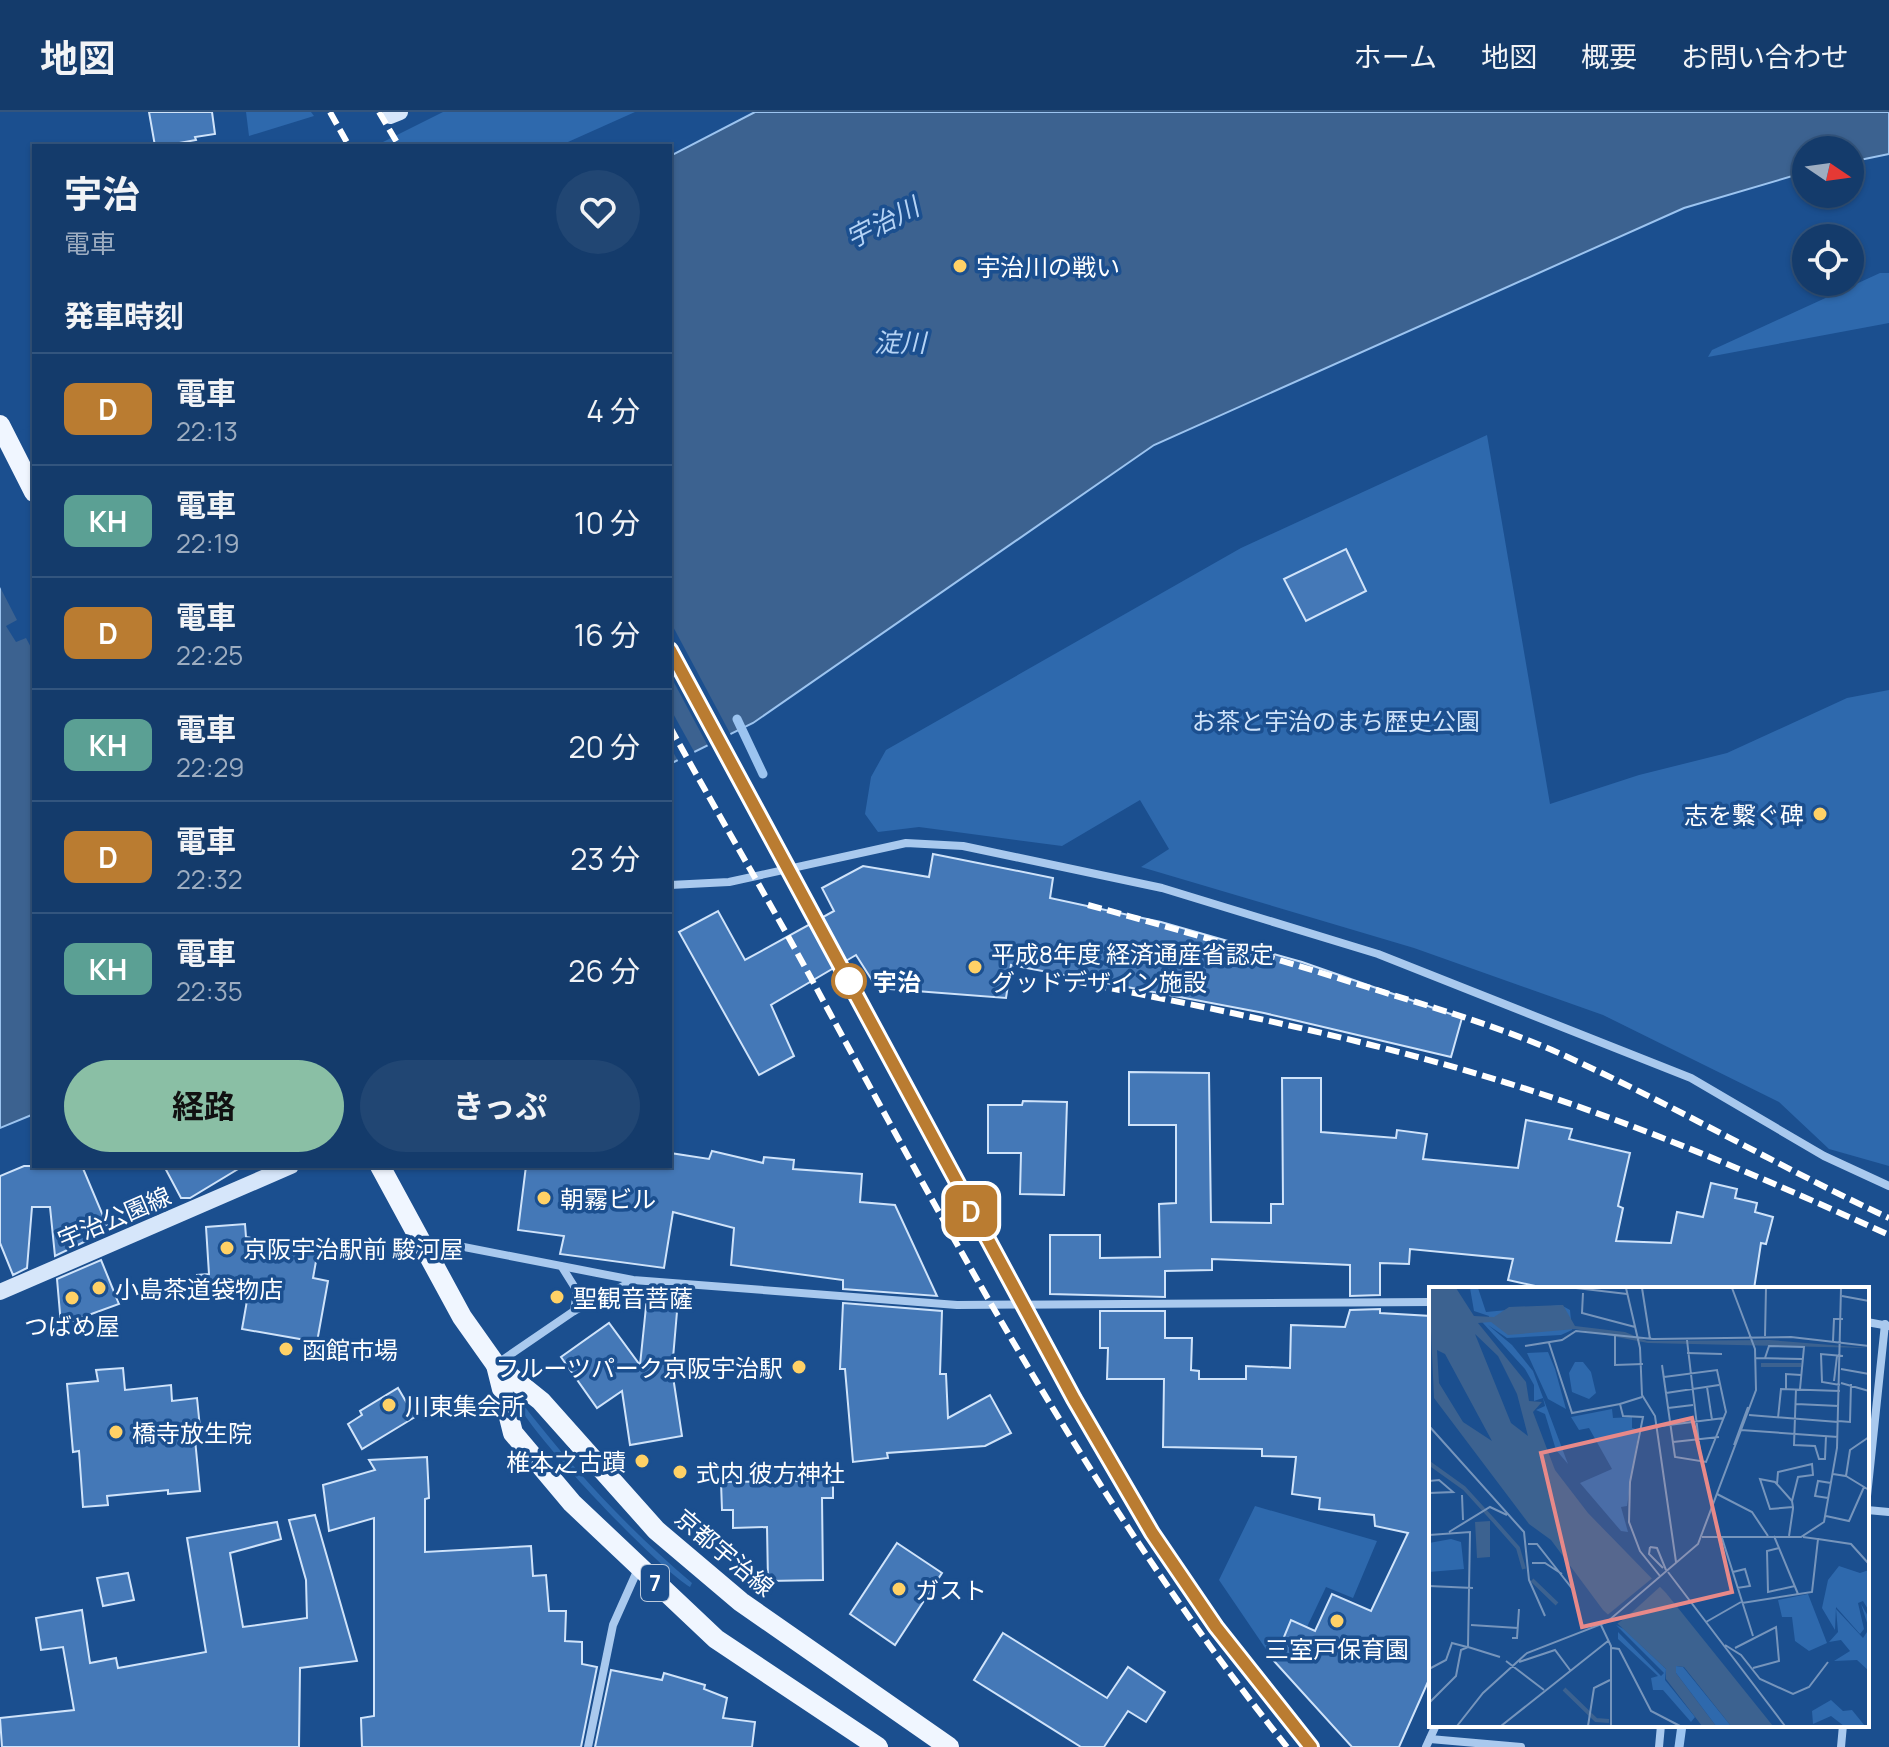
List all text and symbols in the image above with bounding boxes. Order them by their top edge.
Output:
text: 地図 [40,31,116,83]
text: ホーム [1354,37,1437,75]
text: 地図 [1481,37,1537,75]
text: 概要 [1581,37,1637,75]
text: お問い合わせ [1681,37,1849,75]
north arrow [1792,136,1864,208]
map controls [1792,136,1864,296]
text: 宇治 [64,167,140,219]
button: heart [556,170,640,254]
water label: 宇治川 [839,187,928,256]
button: locate [1792,224,1864,296]
text: 電車 [64,225,116,261]
place label: 宇治川の戦い [976,250,1120,283]
marker: 宇治川の戦い [951,257,969,275]
text: 発車時刻 [64,295,184,336]
water label: 淀川 [874,324,929,360]
text: 電車 [176,372,236,413]
text: D [98,390,118,428]
text: 4 分 [586,390,640,431]
text: 22:13 [176,413,238,449]
text: 電車 [176,484,236,525]
text: KH [89,502,127,540]
text: 10 分 [574,502,640,543]
text: 22:19 [176,525,240,561]
text: 電車 [176,596,236,637]
text: D [98,614,118,652]
text: 16 分 [574,614,640,655]
text: 22:25 [176,637,243,673]
park label: お茶と宇治のまち歴史公園 [1192,704,1480,737]
text: 電車 [176,708,236,749]
text: KH [89,726,127,764]
text: 20 分 [569,726,640,767]
text: 22:29 [176,749,244,785]
place label: 志を繋ぐ碑 [1684,798,1804,831]
marker: 志を繋ぐ碑 [1811,805,1829,823]
text: 電車 [176,820,236,861]
text: D [98,838,118,876]
text: 23 分 [570,838,640,879]
text: 22:32 [176,861,243,897]
text: 電車 [176,932,236,973]
place label: 平成8年度 経済通産省認定 グッドデザイン施設 [991,937,1274,998]
text: KH [89,950,127,988]
text: 26 分 [568,950,640,991]
marker: 平成8年度 経済通産省認定 グッドデザイン施設 [966,958,984,976]
marker: 宇治 [832,964,866,998]
place label: 宇治 [873,965,921,998]
text: 22:35 [176,973,243,1009]
button: 経路 [64,1060,344,1152]
button: きっぷ [360,1060,640,1152]
street label: 宇治公園線 [52,1178,176,1256]
place label: 朝霧ビル [560,1182,656,1215]
line badge: D [945,1185,997,1237]
marker: 朝霧ビル [535,1189,553,1207]
text: D [961,1192,981,1230]
place label: 京阪宇治駅前 駿河屋 [243,1232,464,1265]
marker: 京阪宇治駅前 駿河屋 [218,1239,236,1257]
place label: 小島茶道袋物店 [115,1272,283,1305]
marker: 小島茶道袋物店 [90,1279,108,1297]
place label: 聖観音菩薩 [573,1281,693,1314]
inset map [1429,1287,1869,1727]
marker: 聖観音菩薩 [548,1288,566,1306]
marker: つばめ屋 [63,1289,81,1307]
place label: つばめ屋 [24,1309,120,1342]
place label: 函館市場 [302,1333,398,1366]
marker: 函館市場 [277,1340,295,1358]
place label: フルーツパーク京阪宇治駅 [495,1351,783,1384]
marker: フルーツパーク京阪宇治駅 [790,1358,808,1376]
place label: 川東集会所 [405,1389,525,1422]
marker: 川東集会所 [380,1396,398,1414]
place label: 橋寺放生院 [132,1416,252,1449]
marker: 橋寺放生院 [107,1423,125,1441]
place label: 椎本之古蹟 [506,1445,626,1478]
marker: 椎本之古蹟 [633,1452,651,1470]
place label: 式内 彼方神社 [696,1456,845,1489]
marker: 式内 彼方神社 [671,1463,689,1481]
street label: 京都宇治線 [668,1501,782,1603]
road number: 7 [641,1565,669,1601]
place label: ガスト [915,1573,987,1606]
marker: ガスト [890,1580,908,1598]
marker: 三室戸保育園 [1328,1612,1346,1630]
place label: 三室戸保育園 [1265,1632,1409,1665]

